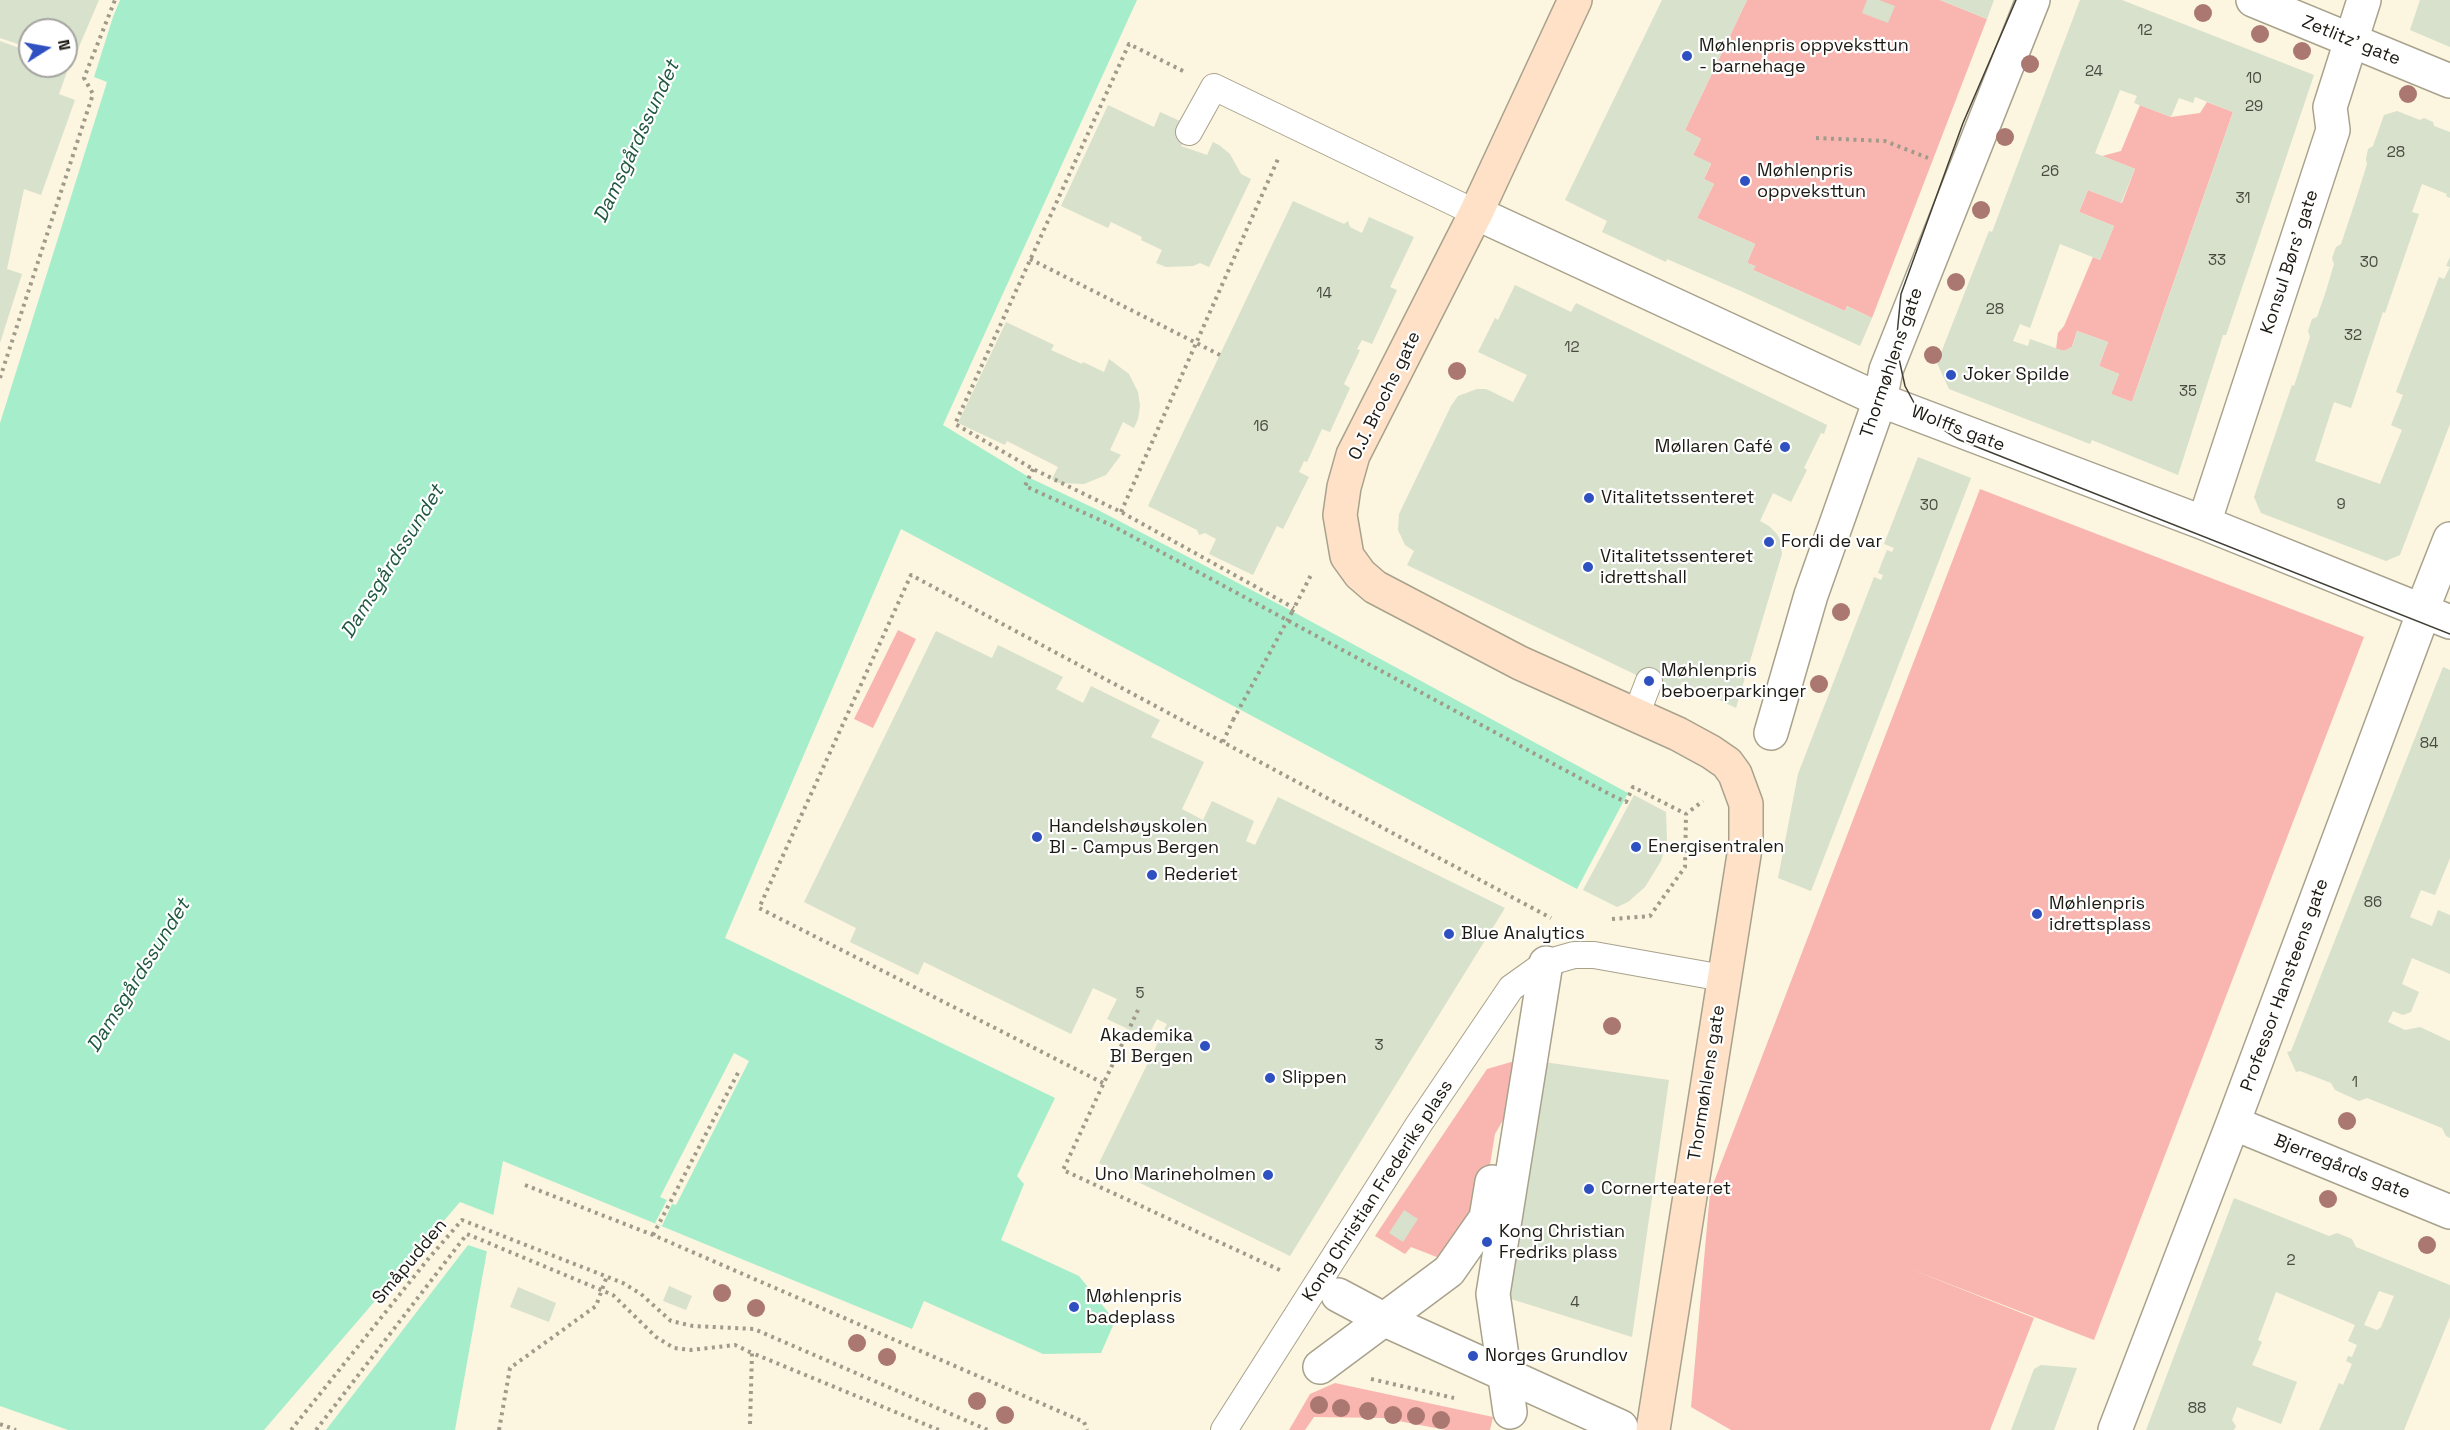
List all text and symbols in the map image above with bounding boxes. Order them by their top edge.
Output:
street label: Zetlitz' gate [2299,11,2403,71]
north arrow [18,18,78,78]
house number: 12 [2137,22,2153,40]
place label: Møhlenpris oppveksttun - barnehage [1699,35,1909,78]
text: N [53,38,76,52]
marker: Møhlenpris oppveksttun - barnehage [1680,49,1694,63]
water label: Damsgårdssundet [589,57,685,227]
house number: 24 [2085,63,2103,81]
house number: 10 [2246,70,2262,88]
house number: 29 [2245,98,2263,116]
house number: 28 [2387,144,2405,162]
place label: Møhlenpris oppveksttun [1757,160,1866,202]
house number: 26 [2041,163,2059,181]
marker: Møhlenpris oppveksttun [1738,174,1752,188]
street label: Konsul Børs' gate [2256,187,2324,337]
house number: 31 [2235,190,2251,208]
house number: 33 [2208,252,2226,270]
house number: 30 [2360,254,2378,272]
house number: 14 [1316,285,1332,303]
street label: Thormøhlens gate [1856,285,1928,441]
house number: 28 [1986,301,2004,319]
house number: 32 [2344,327,2362,345]
street label: O.J. Brochs gate [1345,328,1425,464]
house number: 12 [1564,339,1580,357]
place label: Joker Spilde [1963,364,2069,386]
marker: Joker Spilde [1944,368,1958,382]
house number: 35 [2179,383,2197,401]
street label: Wolffs gate [1908,401,2008,457]
house number: 16 [1253,418,1269,436]
place label: Møllaren Café [1655,436,1773,458]
marker: Møllaren Café [1778,440,1792,454]
water label: Damsgårdssundet [336,481,450,643]
place label: Vitalitetssenteret [1601,487,1755,509]
marker: Vitalitetssenteret [1582,491,1596,505]
house number: 9 [2336,496,2346,514]
house number: 30 [1920,497,1938,515]
place label: Fordi de var [1781,531,1882,553]
marker: Fordi de var [1762,535,1776,549]
place label: Vitalitetssenteret idrettshall [1600,546,1754,588]
marker: Vitalitetssenteret idrettshall [1581,560,1595,574]
place label: Møhlenpris beboerparkinger [1661,660,1806,702]
marker: Møhlenpris beboerparkinger [1642,674,1656,688]
house number: 84 [2420,735,2438,753]
place label: Handelshøyskolen BI - Campus Bergen [1049,816,1219,858]
marker: Handelshøyskolen BI - Campus Bergen [1030,830,1044,844]
place label: Energisentralen [1648,836,1784,858]
marker: Energisentralen [1629,840,1643,854]
place label: Rederiet [1164,864,1238,886]
marker: Rederiet [1145,868,1159,882]
street label: Professor Hansteens gate [2236,876,2334,1094]
place label: Møhlenpris idrettsplass [2049,893,2151,936]
house number: 86 [2364,894,2382,912]
water label: Damsgårdssundet [82,895,196,1057]
marker: Møhlenpris idrettsplass [2030,907,2044,921]
place label: Blue Analytics [1461,923,1585,945]
marker: Blue Analytics [1442,927,1456,941]
house number: 5 [1136,985,1144,1003]
street label: Thormøhlens gate [1684,1004,1730,1162]
place label: Akademika BI Bergen [1100,1025,1193,1068]
house number: 3 [1374,1037,1384,1055]
marker: Akademika BI Bergen [1198,1039,1212,1053]
place label: Slippen [1282,1067,1347,1089]
marker: Slippen [1263,1071,1277,1085]
house number: 1 [2352,1074,2358,1092]
street label: Kong Christian Frederiks plass [1298,1076,1458,1306]
street label: Bjerregårds gate [2271,1130,2413,1204]
place label: Uno Marineholmen [1095,1164,1256,1186]
marker: Uno Marineholmen [1261,1168,1275,1182]
place label: Cornerteateret [1601,1178,1731,1200]
marker: Cornerteateret [1582,1182,1596,1196]
street label: Småpudden [368,1215,452,1309]
place label: Kong Christian Fredriks plass [1499,1221,1625,1264]
marker: Kong Christian Fredriks plass [1480,1235,1494,1249]
house number: 2 [2286,1252,2296,1270]
place label: Møhlenpris badeplass [1086,1286,1182,1328]
house number: 4 [1570,1294,1580,1312]
marker: Møhlenpris badeplass [1067,1300,1081,1314]
place label: Norges Grundlov [1485,1345,1628,1367]
marker: Norges Grundlov [1466,1349,1480,1363]
house number: 88 [2188,1400,2206,1418]

